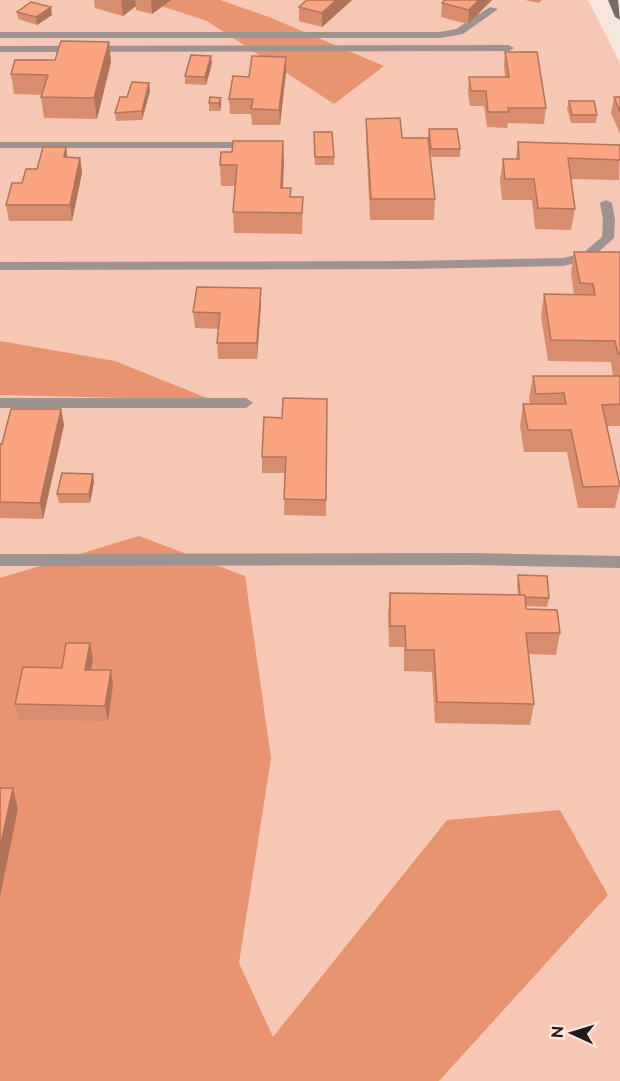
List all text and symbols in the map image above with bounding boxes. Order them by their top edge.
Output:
north arrow [542,1003,602,1063]
text: N [548,1025,567,1039]

